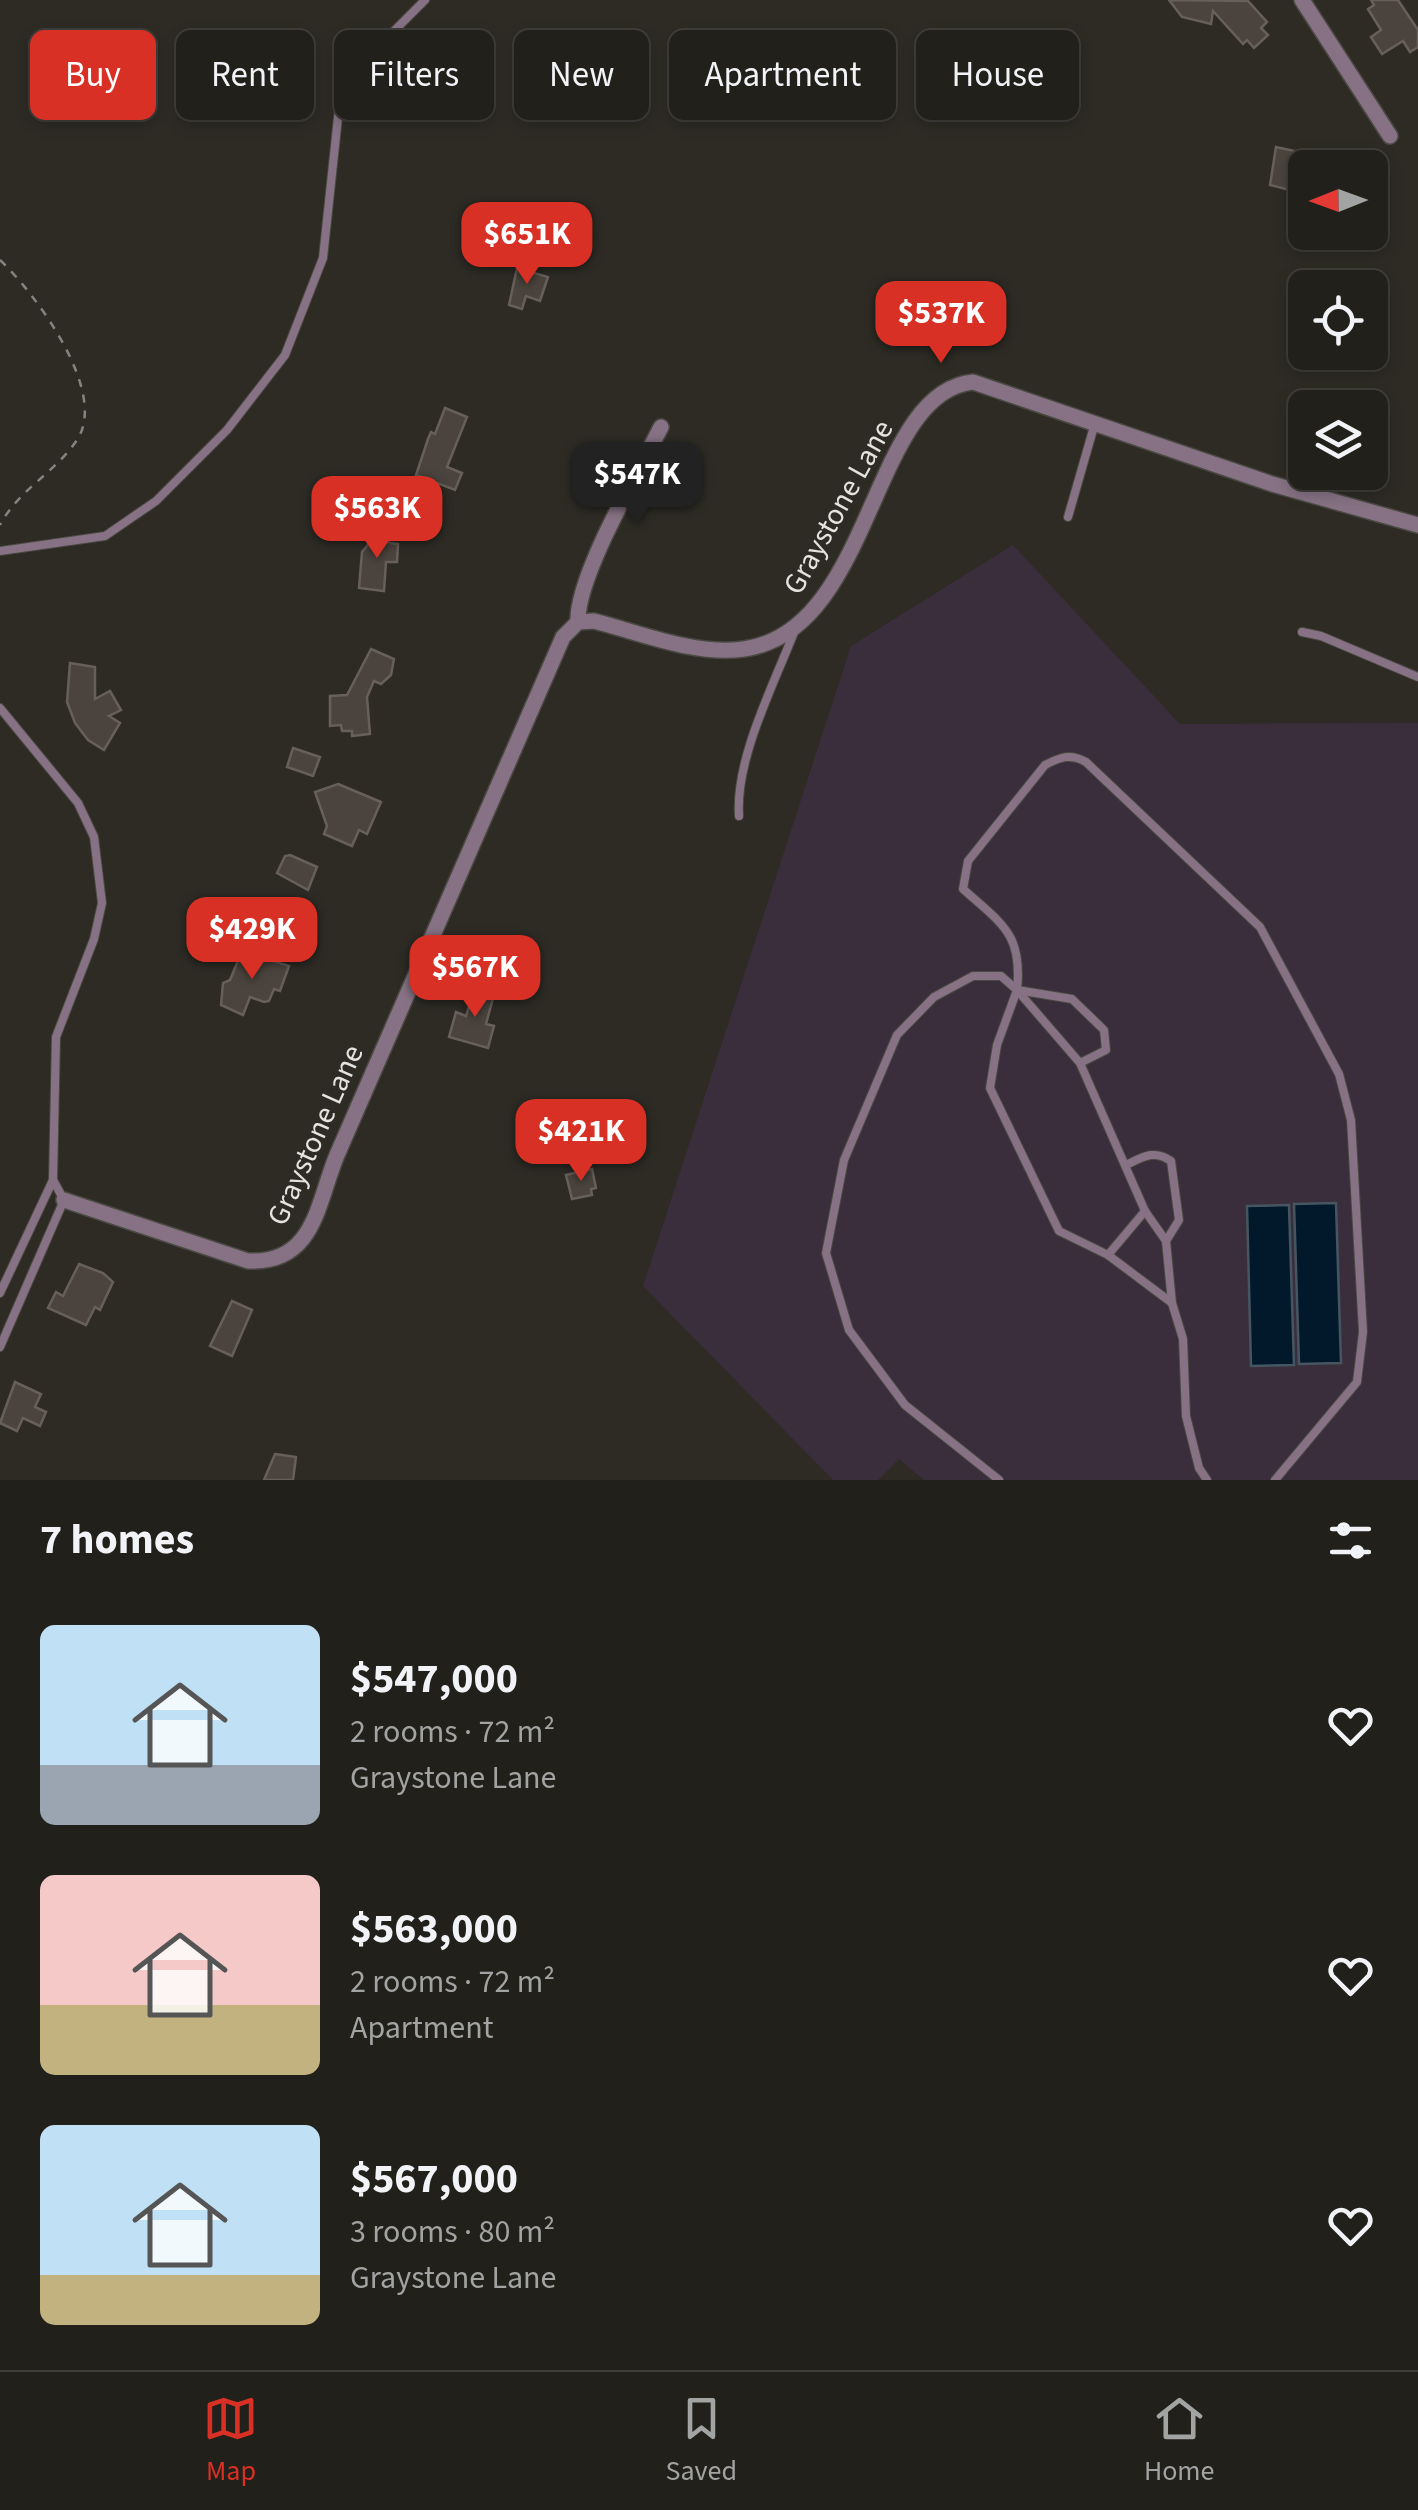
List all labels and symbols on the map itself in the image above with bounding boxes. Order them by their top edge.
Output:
north arrow [1288,150,1388,250]
pin: $651K [457,202,597,287]
pin: $537K [871,281,1011,366]
street label: Graystone Lane [773,412,904,602]
pin: $547K [567,442,707,527]
pin: $563K [307,476,447,561]
pin: $429K [182,897,322,982]
pin: $567K [405,935,545,1020]
street label: Graystone Lane [256,1038,374,1232]
pin: $421K [511,1099,651,1184]

